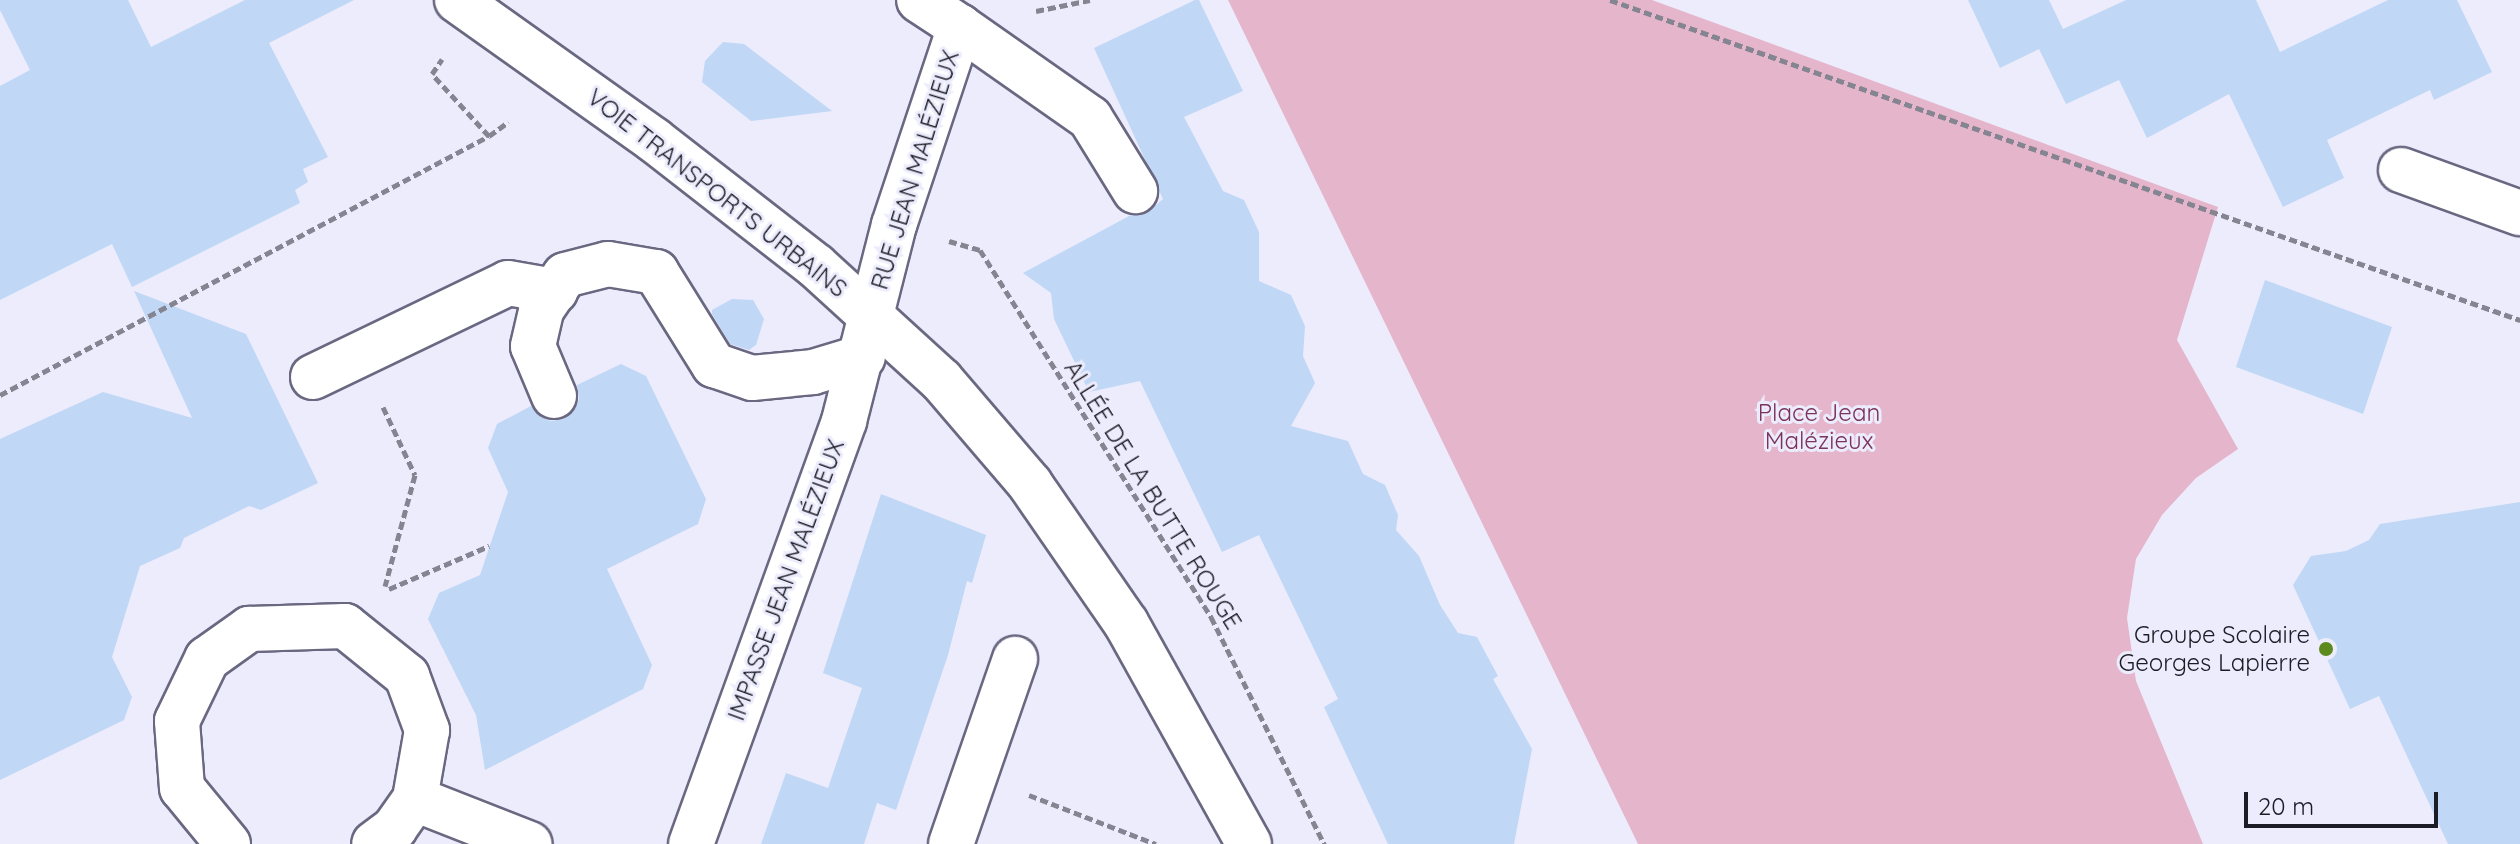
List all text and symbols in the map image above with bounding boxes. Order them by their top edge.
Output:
street label: RUE JEAN MALÉZIEUX [865,47,965,293]
street label: VOIE TRANSPORTS URBAINS [581,83,853,303]
street label: ALLÉE DE LA BUTTE ROUGE [1058,355,1248,635]
park label: Place Jean Malézieux [1758,399,1880,455]
street label: IMPASSE JEAN MALÉZIEUX [722,435,850,725]
place label: Groupe Scolaire Georges Lapierre [2118,621,2310,677]
marker: Groupe Scolaire Georges Lapierre [2317,640,2335,658]
scale bar [2248,776,2442,826]
text: 20 m [2258,791,2314,821]

